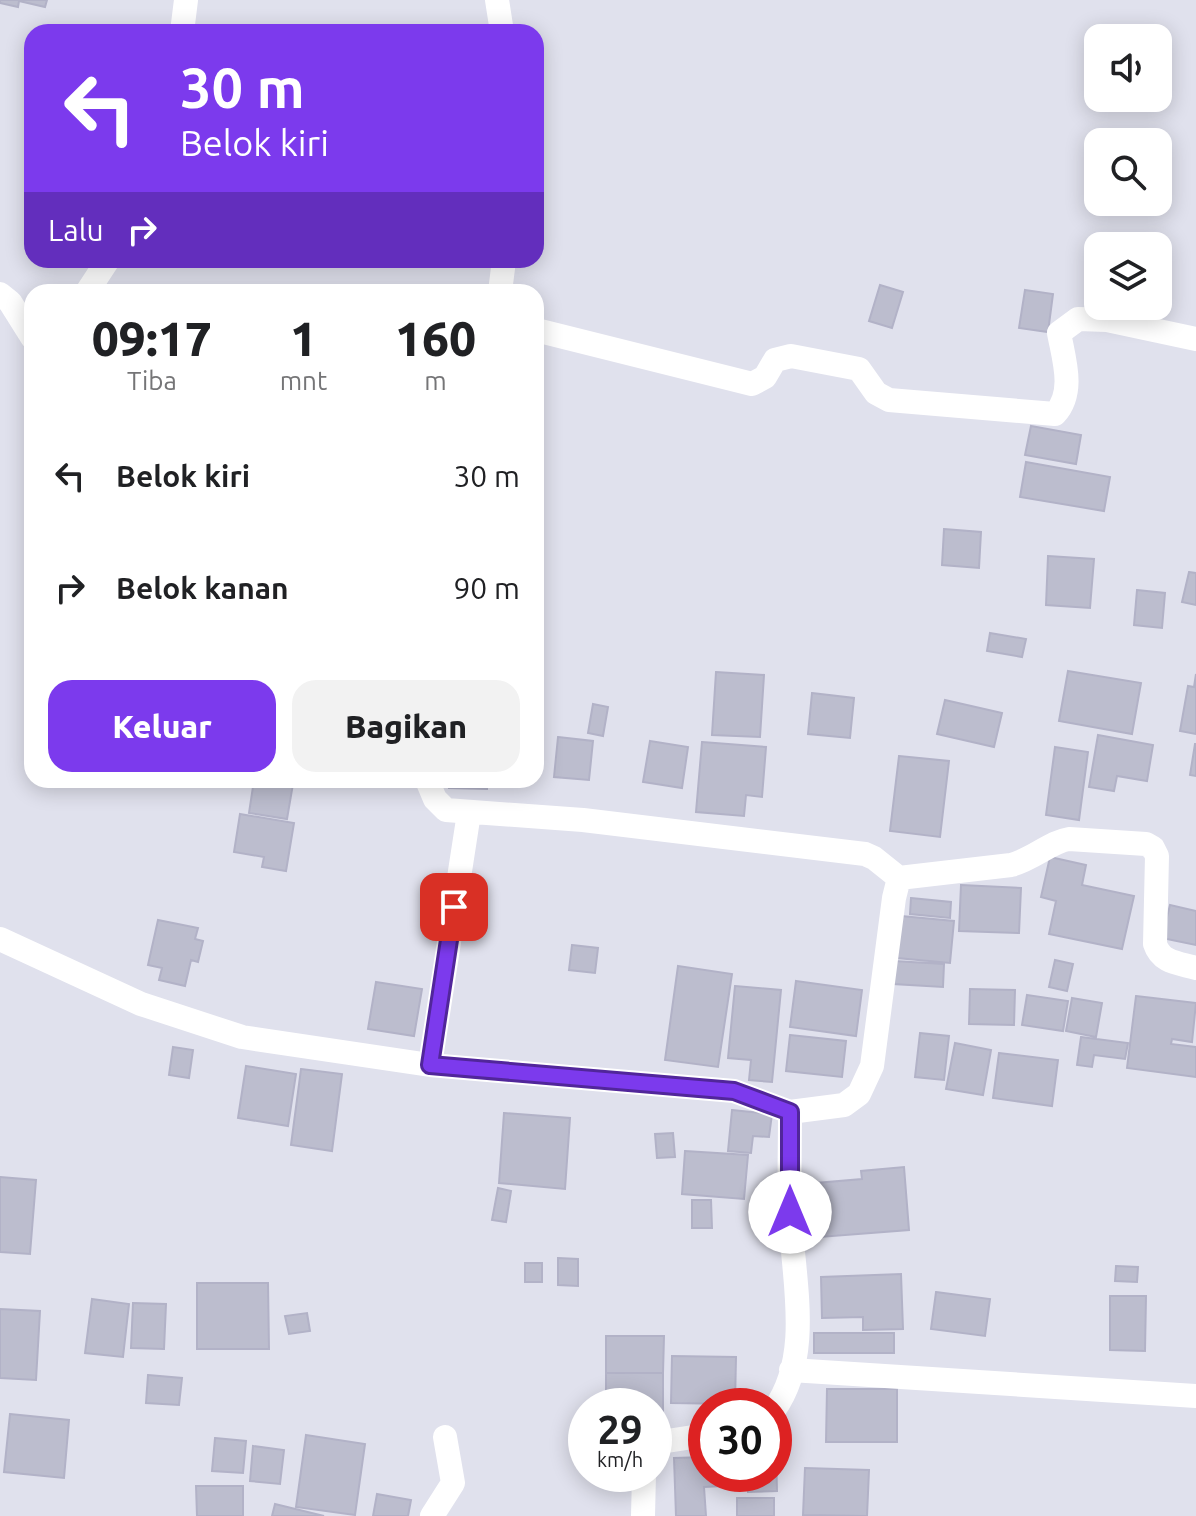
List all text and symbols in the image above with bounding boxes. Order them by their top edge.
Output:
map controls [1084,24,1172,320]
button: sound [1084,24,1172,112]
icon: left [48,56,152,160]
text: 30 m [180,56,305,119]
text: Belok kiri [180,122,329,163]
button: search [1084,128,1172,216]
icon: right [120,208,164,252]
text: Lalu [48,213,104,247]
button: layers [1084,232,1172,320]
text: 09:17 [92,311,212,365]
text: 1 [290,311,317,365]
text: 160 [395,311,476,365]
text: Tiba [127,366,177,395]
text: mnt [280,366,327,395]
text: m [424,366,447,395]
icon: left [48,454,92,498]
text: Belok kiri [116,459,250,493]
text: 30 m [453,459,520,493]
icon: right [48,566,92,610]
text: Belok kanan [116,571,289,605]
text: 90 m [453,571,520,605]
button: Keluar [48,680,276,772]
button: Bagikan [292,680,520,772]
pin [420,873,488,941]
icon: arrive [432,885,476,929]
position arrow [748,1170,832,1254]
speed limit sign: 30 [688,1388,792,1492]
text: 29 [597,1407,643,1452]
text: km/h [597,1448,643,1471]

